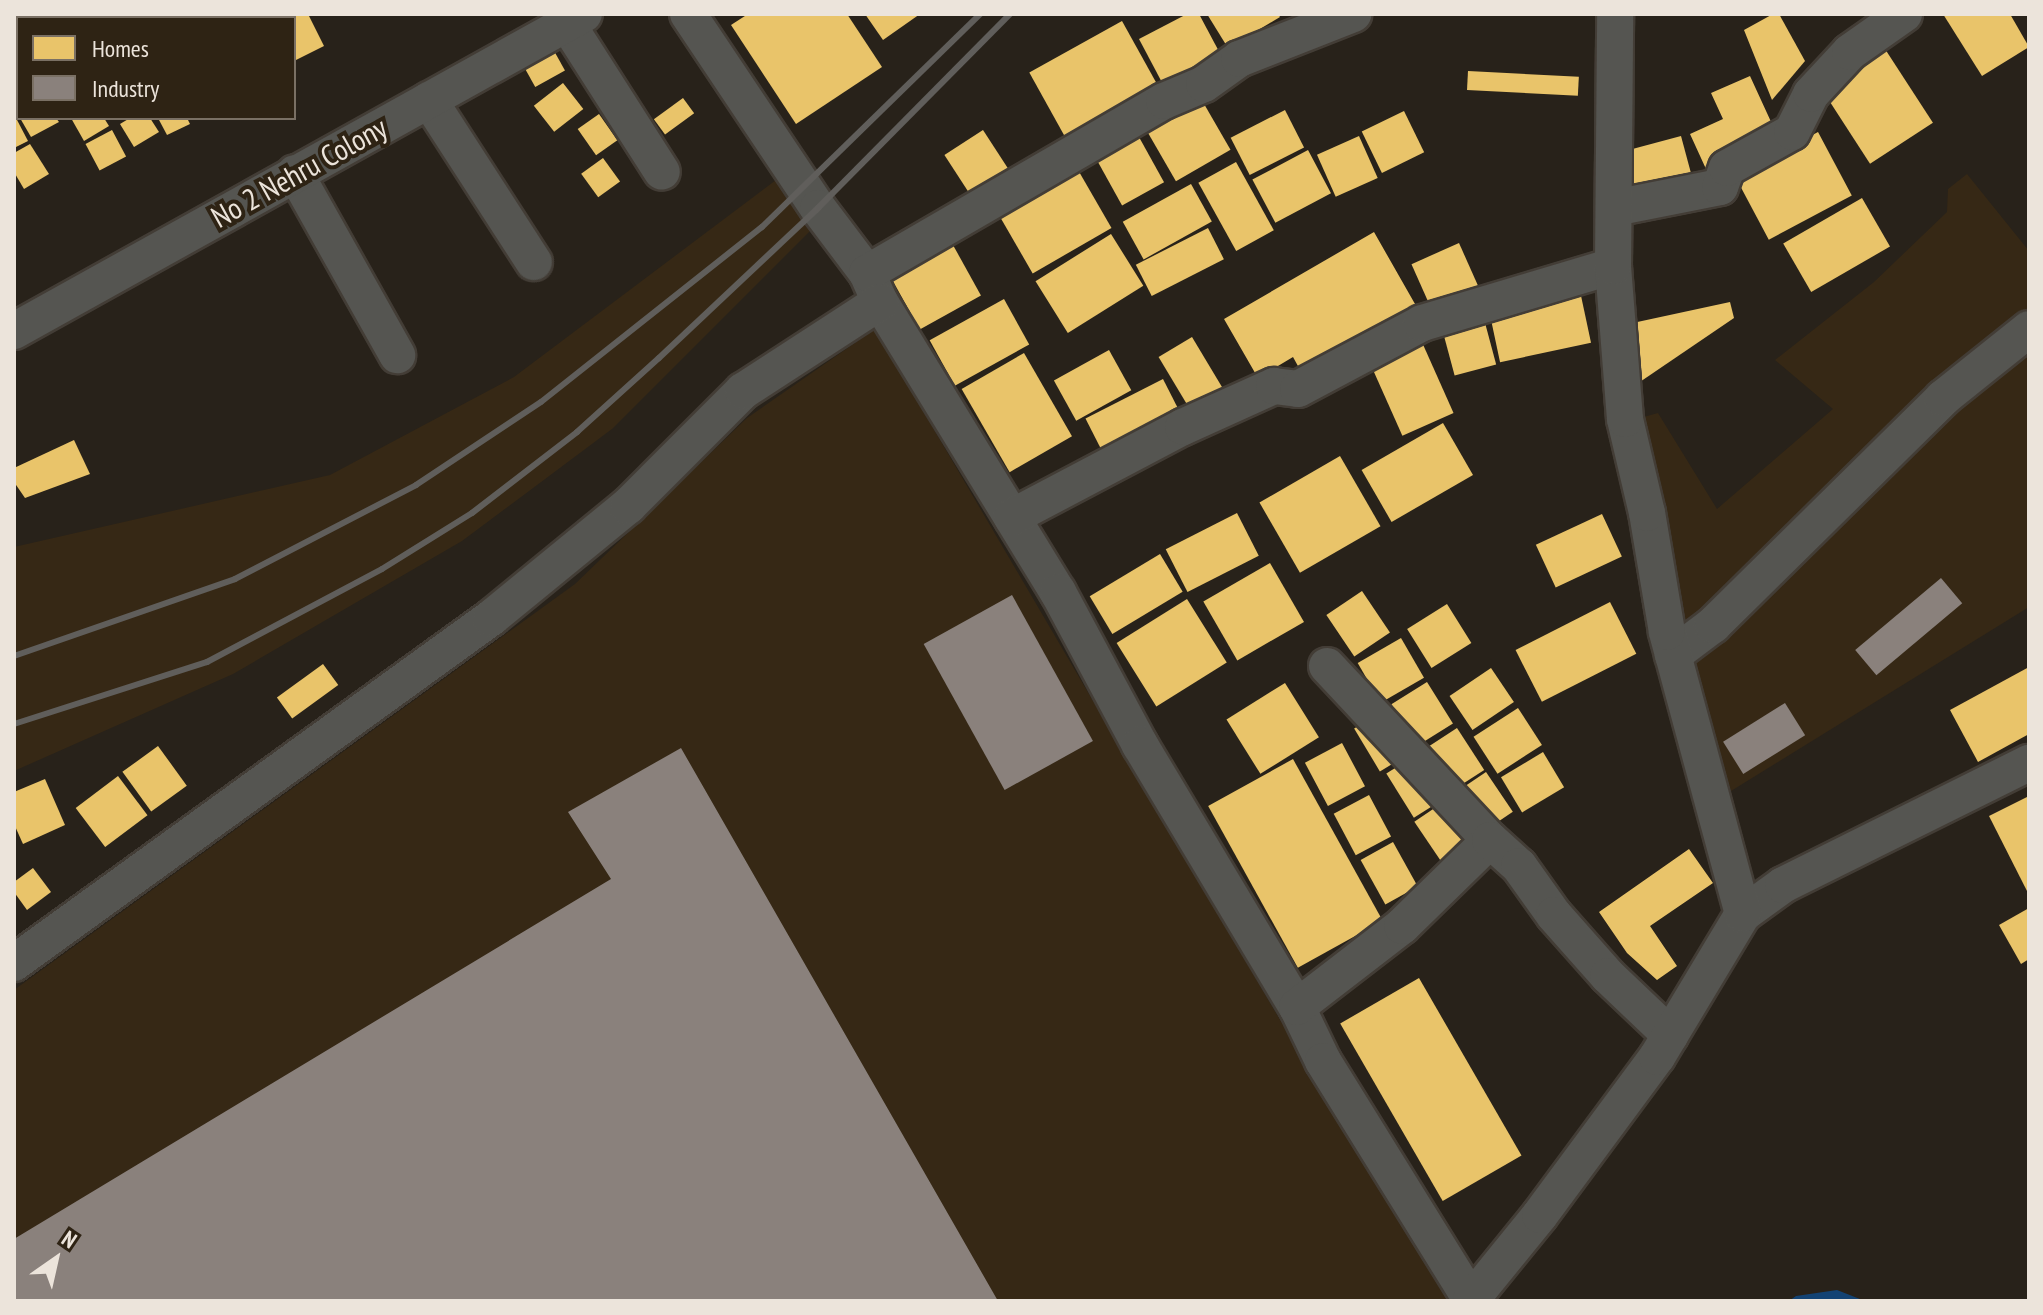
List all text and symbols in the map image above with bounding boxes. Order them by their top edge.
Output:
legend [16,16,296,120]
text: Homes [92,33,149,64]
text: Industry [92,73,159,104]
street label: No 2 Nehru Colony [205,109,393,235]
north arrow [16,1219,96,1299]
text: N [57,1224,82,1254]

